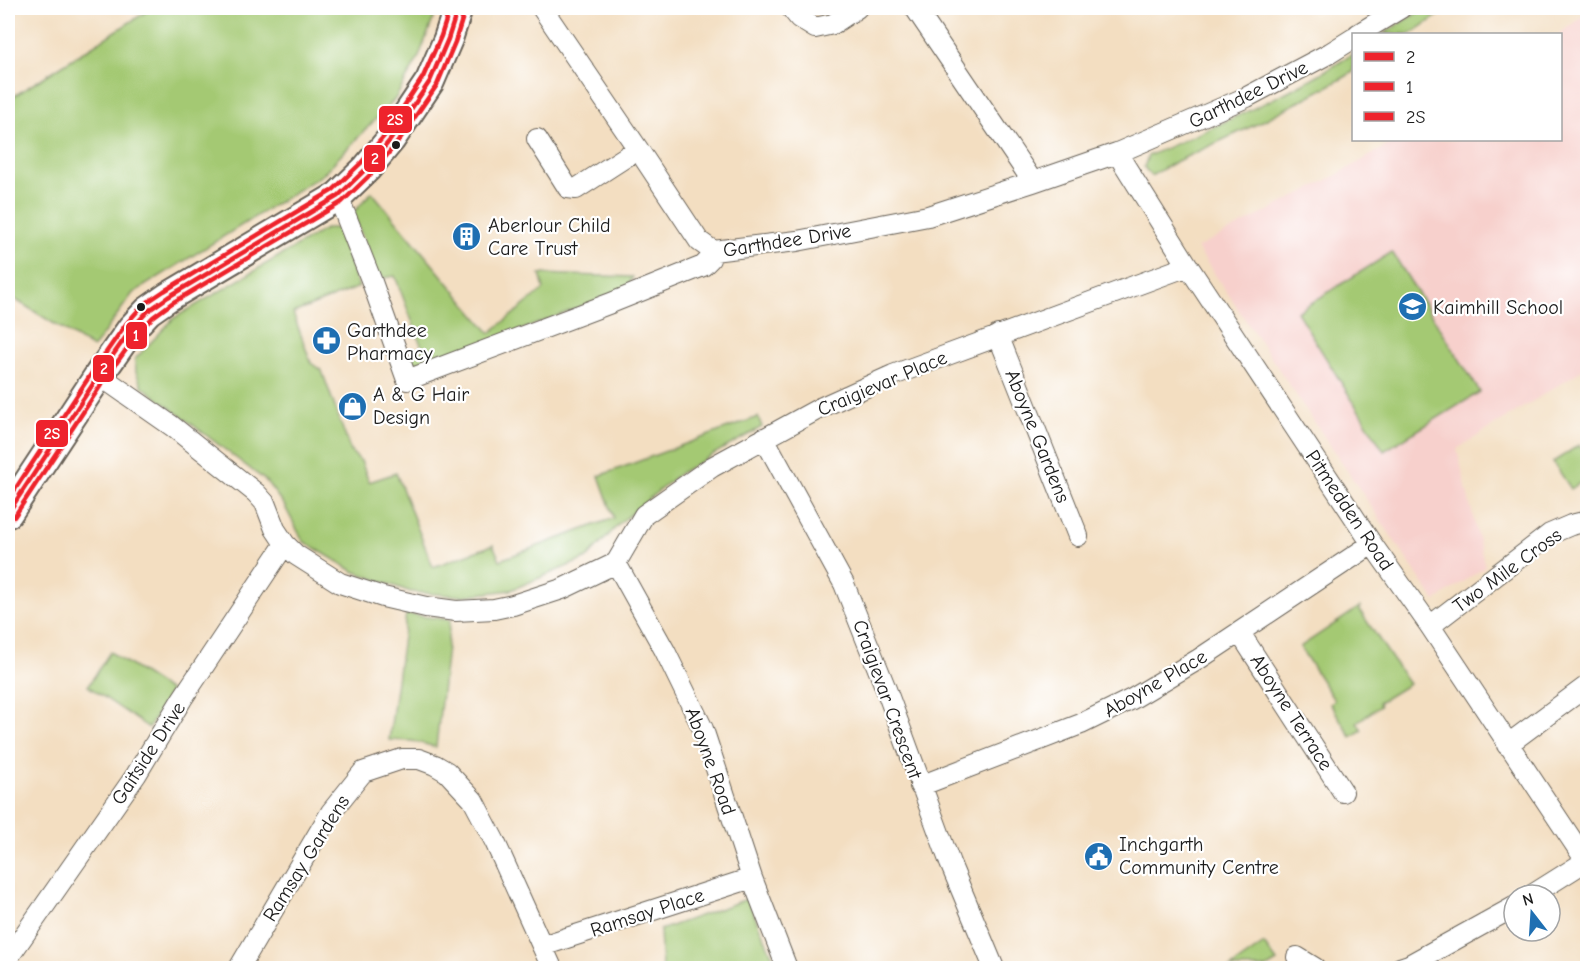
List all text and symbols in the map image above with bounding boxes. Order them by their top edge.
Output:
legend [1352,33,1562,141]
text: 2 [1406,47,1415,68]
street label: Garthdee Drive [1185,56,1311,133]
text: 1 [1406,77,1413,98]
line badge: 2S [378,105,413,134]
text: 2S [1406,107,1425,128]
text: 2S [387,111,404,129]
unlabelled marker [390,139,402,151]
line badge: 2 [363,144,386,173]
text: 2 [371,150,379,168]
place label: Aberlour Child Care Trust [488,214,611,260]
street label: Garthdee Drive [721,219,853,262]
building icon: Aberlour Child Care Trust [451,220,483,252]
school or university icon: Kaimhill School [1396,291,1428,323]
place label: Kaimhill School [1433,296,1563,319]
unlabelled marker [135,301,147,313]
place label: Garthdee Pharmacy [347,319,433,365]
line badge: 1 [125,321,148,350]
pharmacy icon: Garthdee Pharmacy [310,325,342,357]
text: 1 [133,327,139,345]
street label: Craigievar Place [814,346,950,421]
line badge: 2 [92,354,115,383]
text: 2 [100,360,108,378]
street label: Aboyne Gardens [1000,366,1075,506]
place label: A & G Hair Design [373,383,469,429]
shop icon: A & G Hair Design [336,390,368,422]
line badge: 2S [35,419,69,448]
text: 2S [44,425,61,443]
street label: Pitmedden Road [1301,446,1398,575]
street label: Two Mile Cross [1448,523,1566,618]
street label: Craigievar Crescent [848,617,927,783]
street label: Aboyne Place [1100,645,1211,722]
street label: Aboyne Terrace [1245,650,1338,775]
street label: Gaitside Drive [107,697,190,809]
street label: Aboyne Road [680,704,741,818]
street label: Ramsay Gardens [258,791,355,926]
place label: Inchgarth Community Centre [1119,833,1279,879]
public building icon: Inchgarth Community Centre [1082,840,1114,872]
street label: Ramsay Place [587,883,707,942]
north arrow [1502,883,1562,943]
text: N [1520,889,1536,910]

